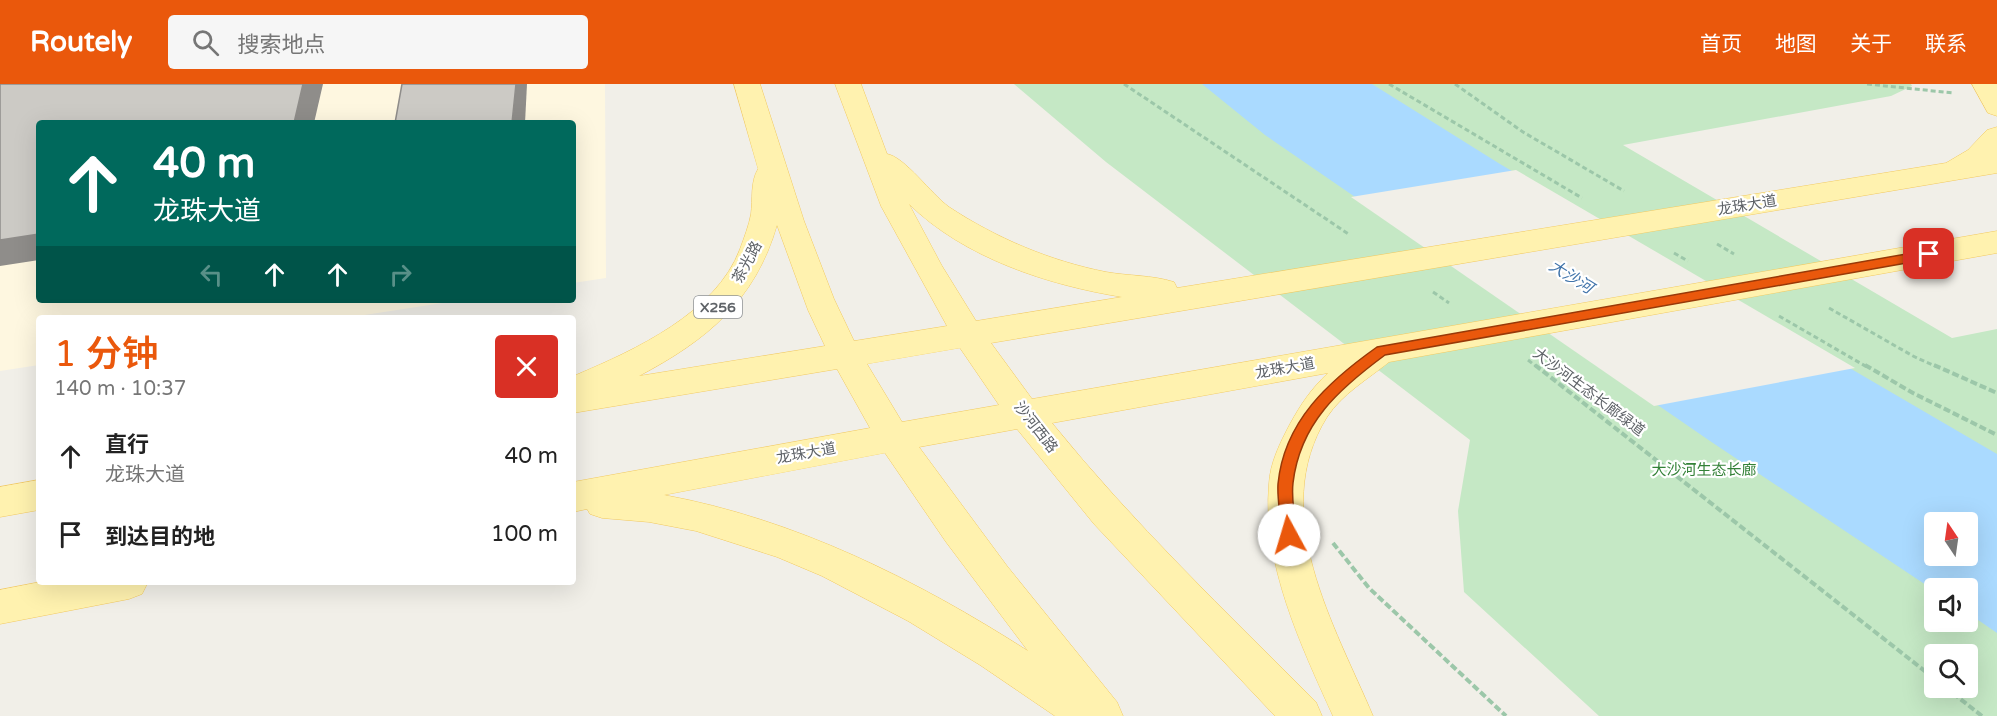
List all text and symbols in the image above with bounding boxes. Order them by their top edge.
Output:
search box [168,15,588,69]
text: Routely [30,25,132,59]
icon: search [189,26,222,59]
text: 搜索地点 [237,32,325,58]
text: 首页 [1700,32,1742,57]
text: 地图 [1775,32,1817,57]
text: 关于 [1850,32,1892,57]
text: 联系 [1925,32,1967,57]
text: 40 m [153,138,255,189]
icon: ahead [54,144,132,222]
street label: 龙珠大道 [1716,191,1778,219]
text: 龙珠大道 [153,195,261,228]
pin [1903,228,1954,279]
icon: arrive [1912,237,1945,270]
street label: 茶光路 [728,238,766,286]
water label: 大沙河 [1545,256,1599,300]
icon: left [195,258,228,291]
icon: ahead [258,258,291,291]
icon: ahead [321,258,354,291]
icon: right [384,258,417,291]
road number: X256 [694,296,742,318]
text: 1 分钟 [54,333,158,376]
button: close [495,335,558,398]
street label: 大沙河生态长廊绿道 [1530,344,1648,440]
street label: 龙珠大道 [1254,354,1316,382]
text: 140 m · 10:37 [54,377,186,401]
street label: 沙河西路 [1010,398,1062,456]
text: 直行 [105,432,149,458]
street label: 龙珠大道 [775,439,837,467]
icon: ahead [54,440,87,473]
text: 40 m [504,443,558,469]
park label: 大沙河生态长廊 [1651,461,1757,479]
text: 龙珠大道 [105,463,185,487]
position arrow [1257,503,1321,567]
north arrow [1924,512,1978,566]
map controls [1924,512,1978,698]
icon: arrive [54,518,87,551]
text: 100 m [491,521,558,547]
text: 到达目的地 [105,524,215,550]
button: sound [1924,578,1978,632]
button: search [1924,644,1978,698]

